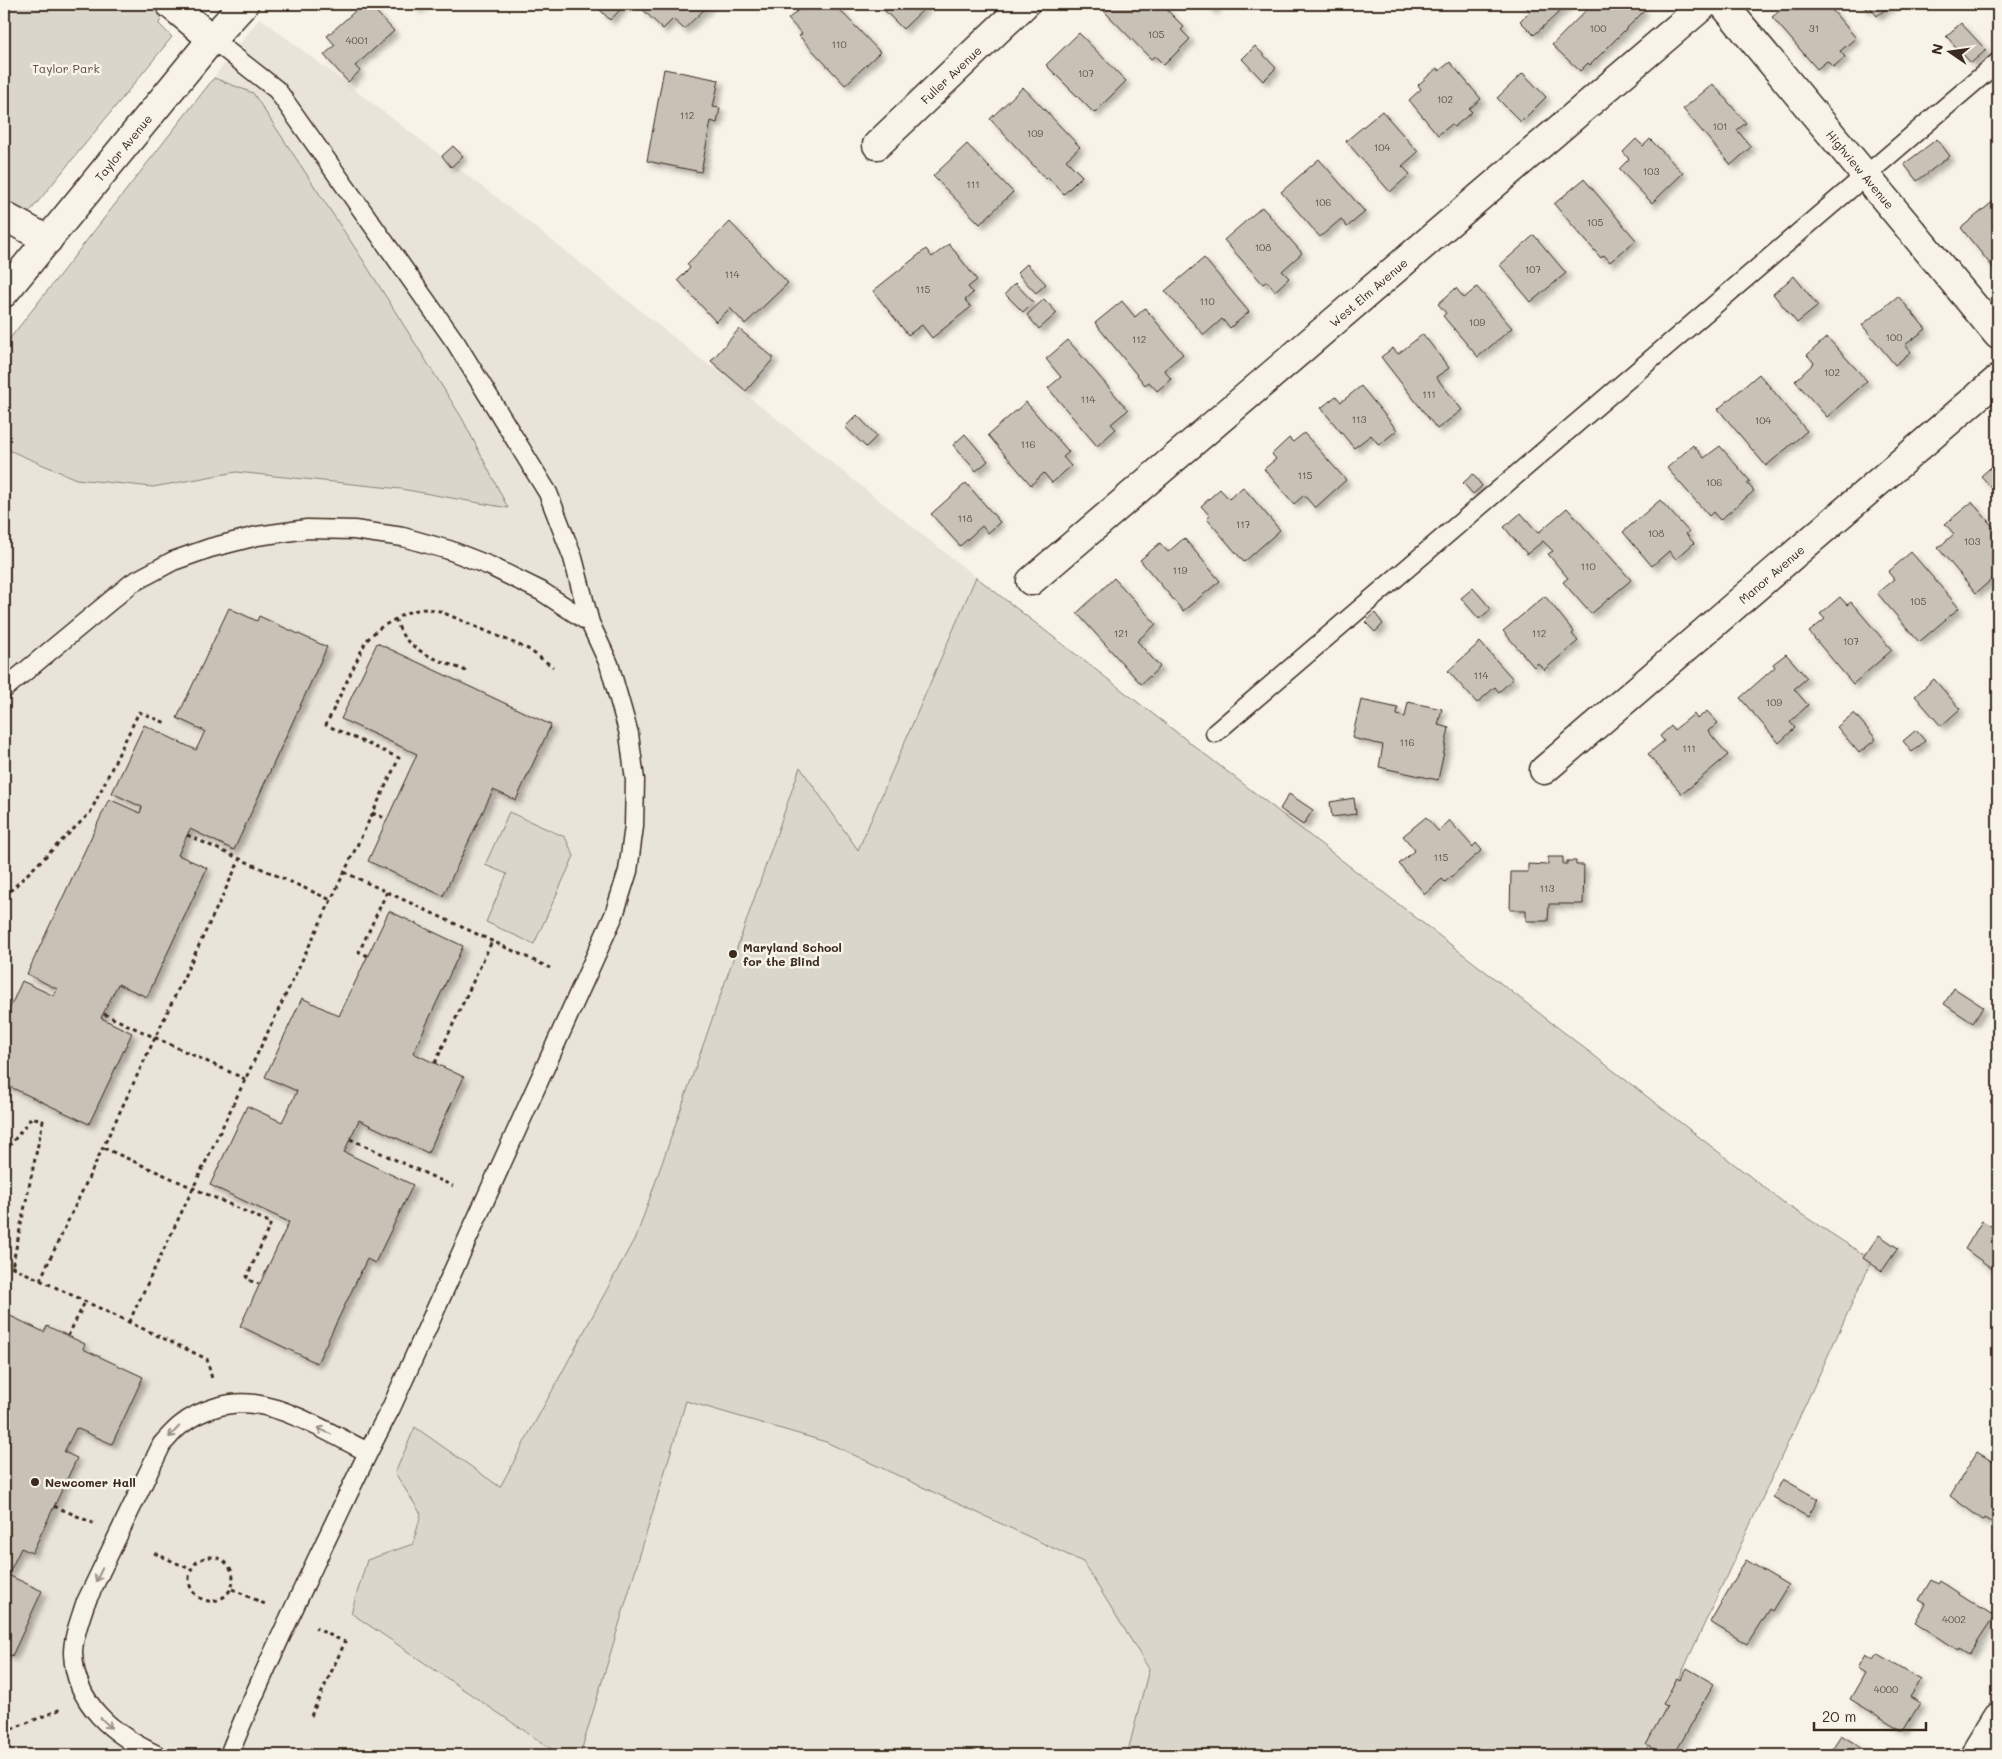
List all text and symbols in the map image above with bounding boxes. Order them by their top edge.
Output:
house number: 100 [1590,21,1606,35]
house number: 31 [1809,21,1819,35]
house number: 105 [1148,27,1164,41]
north arrow [1924,28,1974,78]
house number: 4001 [346,33,368,47]
house number: 110 [831,37,847,51]
street label: Fuller Avenue [917,42,985,107]
text: N [1926,42,1947,56]
park label: Taylor Park [32,60,100,76]
house number: 107 [1078,66,1095,80]
house number: 102 [1437,92,1453,106]
house number: 112 [680,108,694,122]
street label: Taylor Avenue [91,111,155,184]
house number: 101 [1712,119,1728,133]
house number: 109 [1027,126,1043,140]
street label: Highview Avenue [1823,126,1898,212]
house number: 104 [1374,140,1390,154]
house number: 103 [1643,164,1659,178]
house number: 111 [966,177,980,191]
house number: 106 [1315,195,1331,209]
house number: 105 [1587,215,1603,229]
house number: 108 [1255,240,1271,254]
street label: West Elm Avenue [1326,254,1411,330]
house number: 107 [1525,262,1542,276]
house number: 114 [725,267,740,281]
house number: 115 [916,282,931,296]
house number: 110 [1199,294,1215,308]
house number: 109 [1469,315,1485,329]
house number: 100 [1886,330,1902,344]
house number: 112 [1132,332,1146,346]
house number: 102 [1824,365,1840,379]
house number: 111 [1422,387,1436,401]
house number: 114 [1081,392,1096,406]
house number: 113 [1352,412,1367,426]
house number: 104 [1755,413,1771,427]
house number: 116 [1021,437,1035,451]
house number: 115 [1298,468,1313,482]
house number: 106 [1706,475,1722,489]
house number: 118 [958,511,973,525]
house number: 117 [1236,517,1251,531]
house number: 108 [1648,526,1664,540]
house number: 103 [1964,534,1980,548]
street label: Manor Avenue [1735,541,1808,607]
house number: 110 [1580,559,1596,573]
house number: 119 [1173,563,1188,577]
house number: 105 [1910,594,1926,608]
house number: 121 [1114,626,1128,640]
house number: 112 [1532,626,1546,640]
house number: 107 [1843,634,1860,648]
house number: 114 [1474,668,1489,682]
house number: 109 [1766,695,1782,709]
house number: 116 [1400,735,1414,749]
house number: 111 [1682,741,1696,755]
house number: 115 [1434,850,1449,864]
house number: 113 [1540,881,1555,895]
place label: Maryland School for the Blind [743,939,842,969]
marker: Maryland School for the Blind [727,948,739,960]
one-way arrow [168,1425,180,1438]
one-way arrow [316,1426,331,1436]
place label: Newcomer Hall [45,1474,136,1490]
marker: Newcomer Hall [29,1476,41,1488]
one-way arrow [94,1567,103,1582]
house number: 4002 [1942,1612,1966,1626]
house number: 4000 [1874,1682,1898,1696]
scale bar [1814,1699,1927,1731]
text: 20 m [1822,1706,1856,1726]
one-way arrow [100,1717,112,1729]

